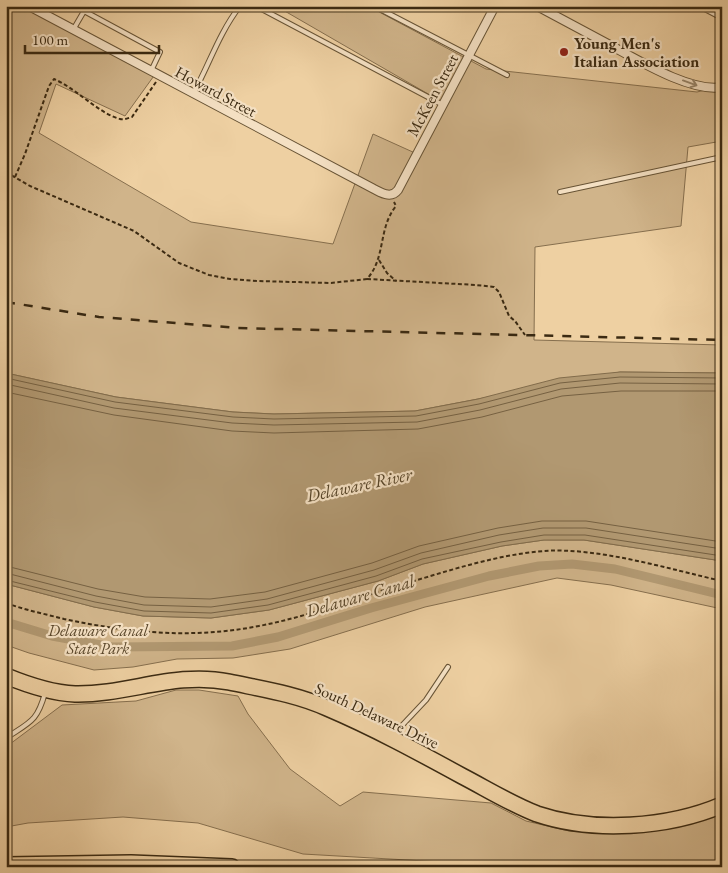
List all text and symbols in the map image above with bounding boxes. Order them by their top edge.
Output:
scale bar [25,22,159,54]
text: 100 m [32,30,69,49]
place label: Young Men's Italian Association [574,33,699,72]
marker: Young Men's Italian Association [558,46,570,58]
street label: McKeen Street [402,50,463,140]
street label: Howard Street [171,61,260,122]
one-way arrow [682,79,697,88]
water label: Delaware River [303,462,415,507]
water label: Delaware Canal [302,569,418,622]
park label: Delaware Canal State Park [47,620,148,659]
street label: South Delaware Drive [311,678,442,753]

